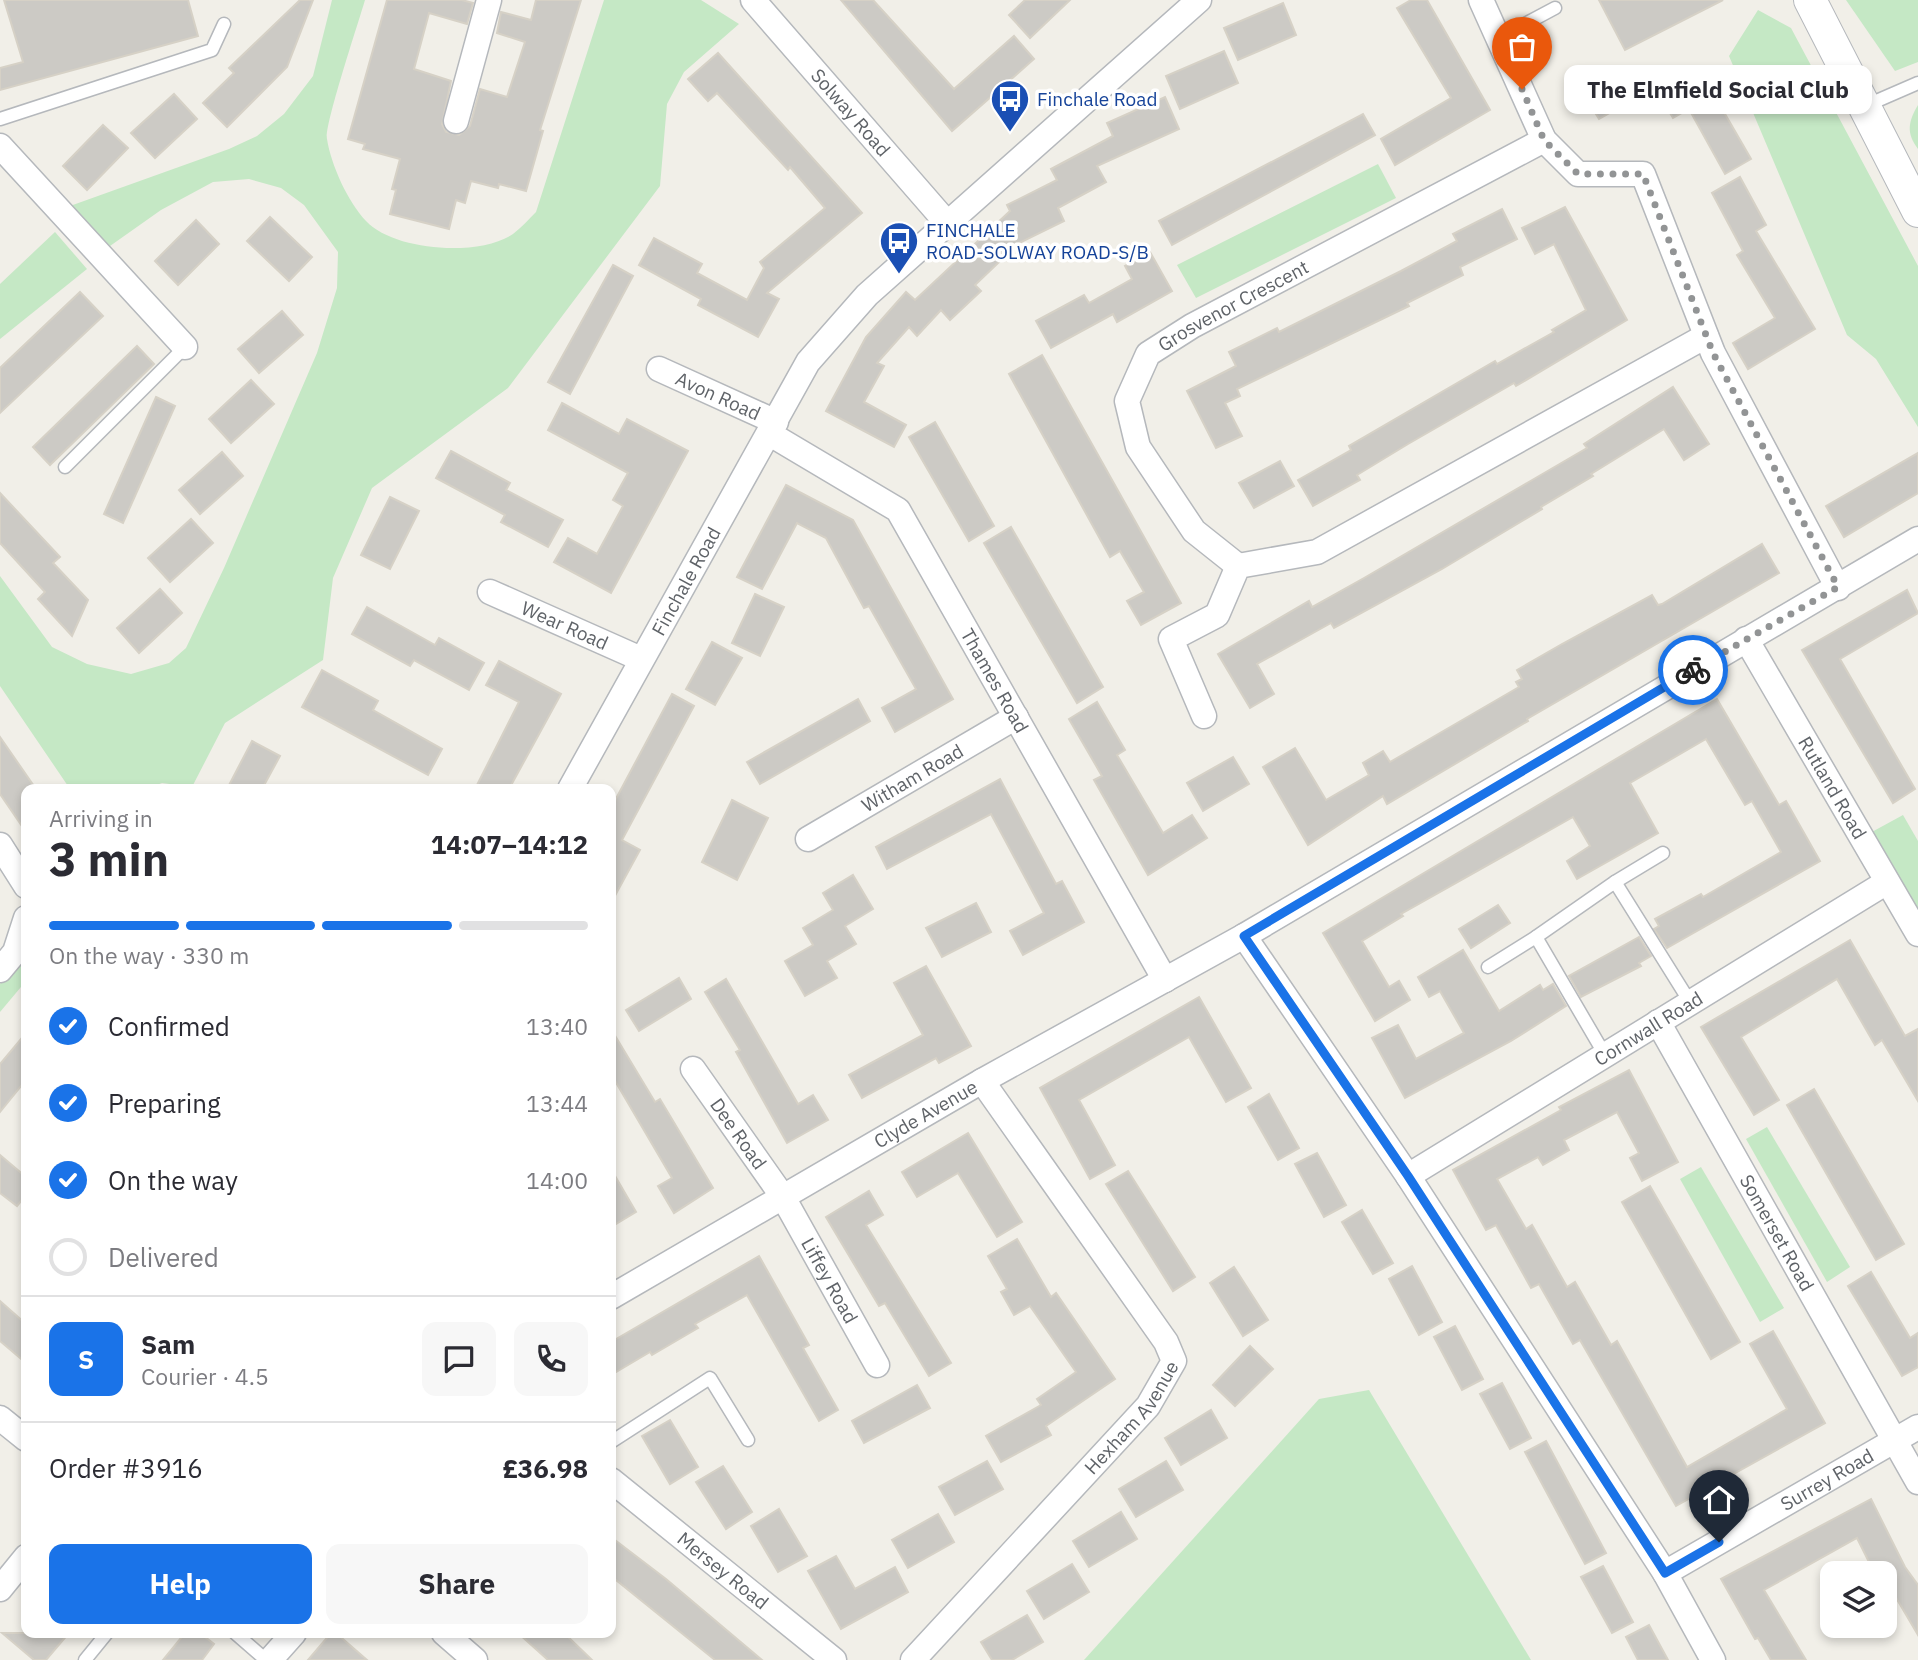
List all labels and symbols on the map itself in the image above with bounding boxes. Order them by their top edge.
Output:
pin [1492,17,1552,89]
street label: Solway Road [806,63,896,161]
callout: The Elmfield Social Club [1564,64,1872,114]
bus stop icon: Finchale Road [989,78,1031,133]
place label: Finchale Road [1037,87,1157,111]
place label: FINCHALE ROAD-SOLWAY ROAD-S/B [926,218,1149,264]
bus stop icon: FINCHALE ROAD-SOLWAY ROAD-S/B [878,220,920,275]
street label: Grosvenor Crescent [1153,255,1312,357]
street label: Avon Road [672,366,764,425]
street label: Finchale Road [646,523,726,640]
street label: Wear Road [518,596,612,655]
street label: Thames Road [956,624,1034,737]
courier [1658,635,1728,705]
street label: Rutland Road [1793,732,1872,843]
street label: Witham Road [857,739,968,817]
street label: Cornwall Road [1590,986,1707,1071]
street label: Clyde Avenue [870,1074,982,1153]
street label: Dee Road [705,1093,772,1174]
street label: Somerset Road [1735,1170,1820,1295]
street label: Liffey Road [796,1233,863,1327]
street label: Hexham Avenue [1079,1356,1184,1479]
street label: Surrey Road [1776,1443,1878,1516]
pin [1689,1470,1749,1542]
street label: Mersey Road [673,1527,773,1614]

